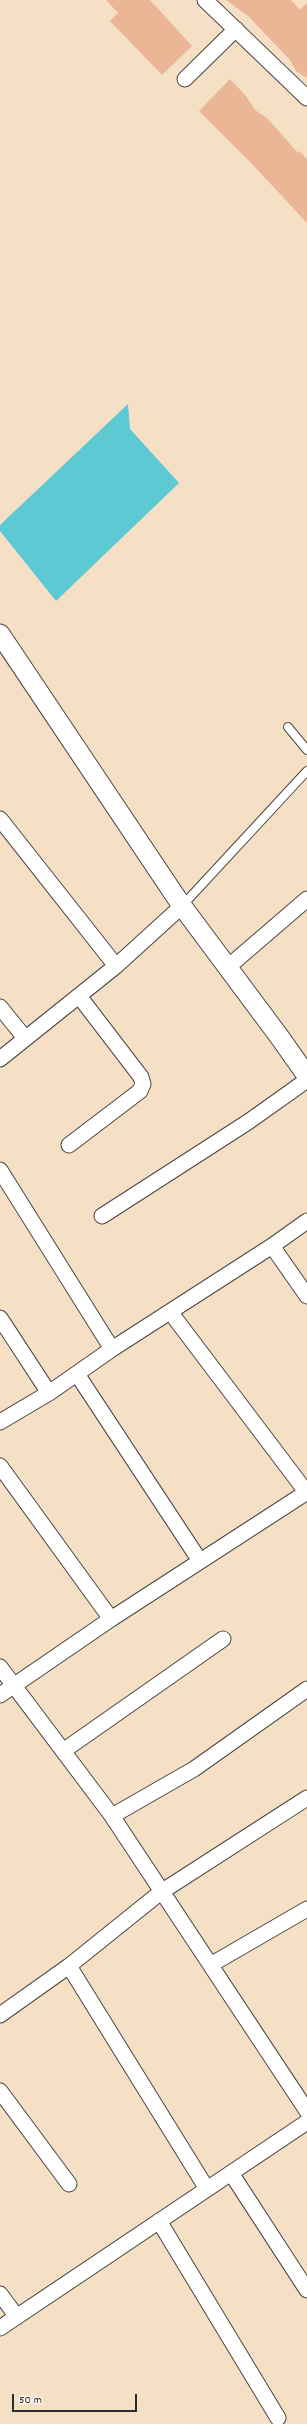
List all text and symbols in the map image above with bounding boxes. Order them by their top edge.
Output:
scale bar [14,2386,139,2412]
text: 50 m [19,2392,42,2409]

